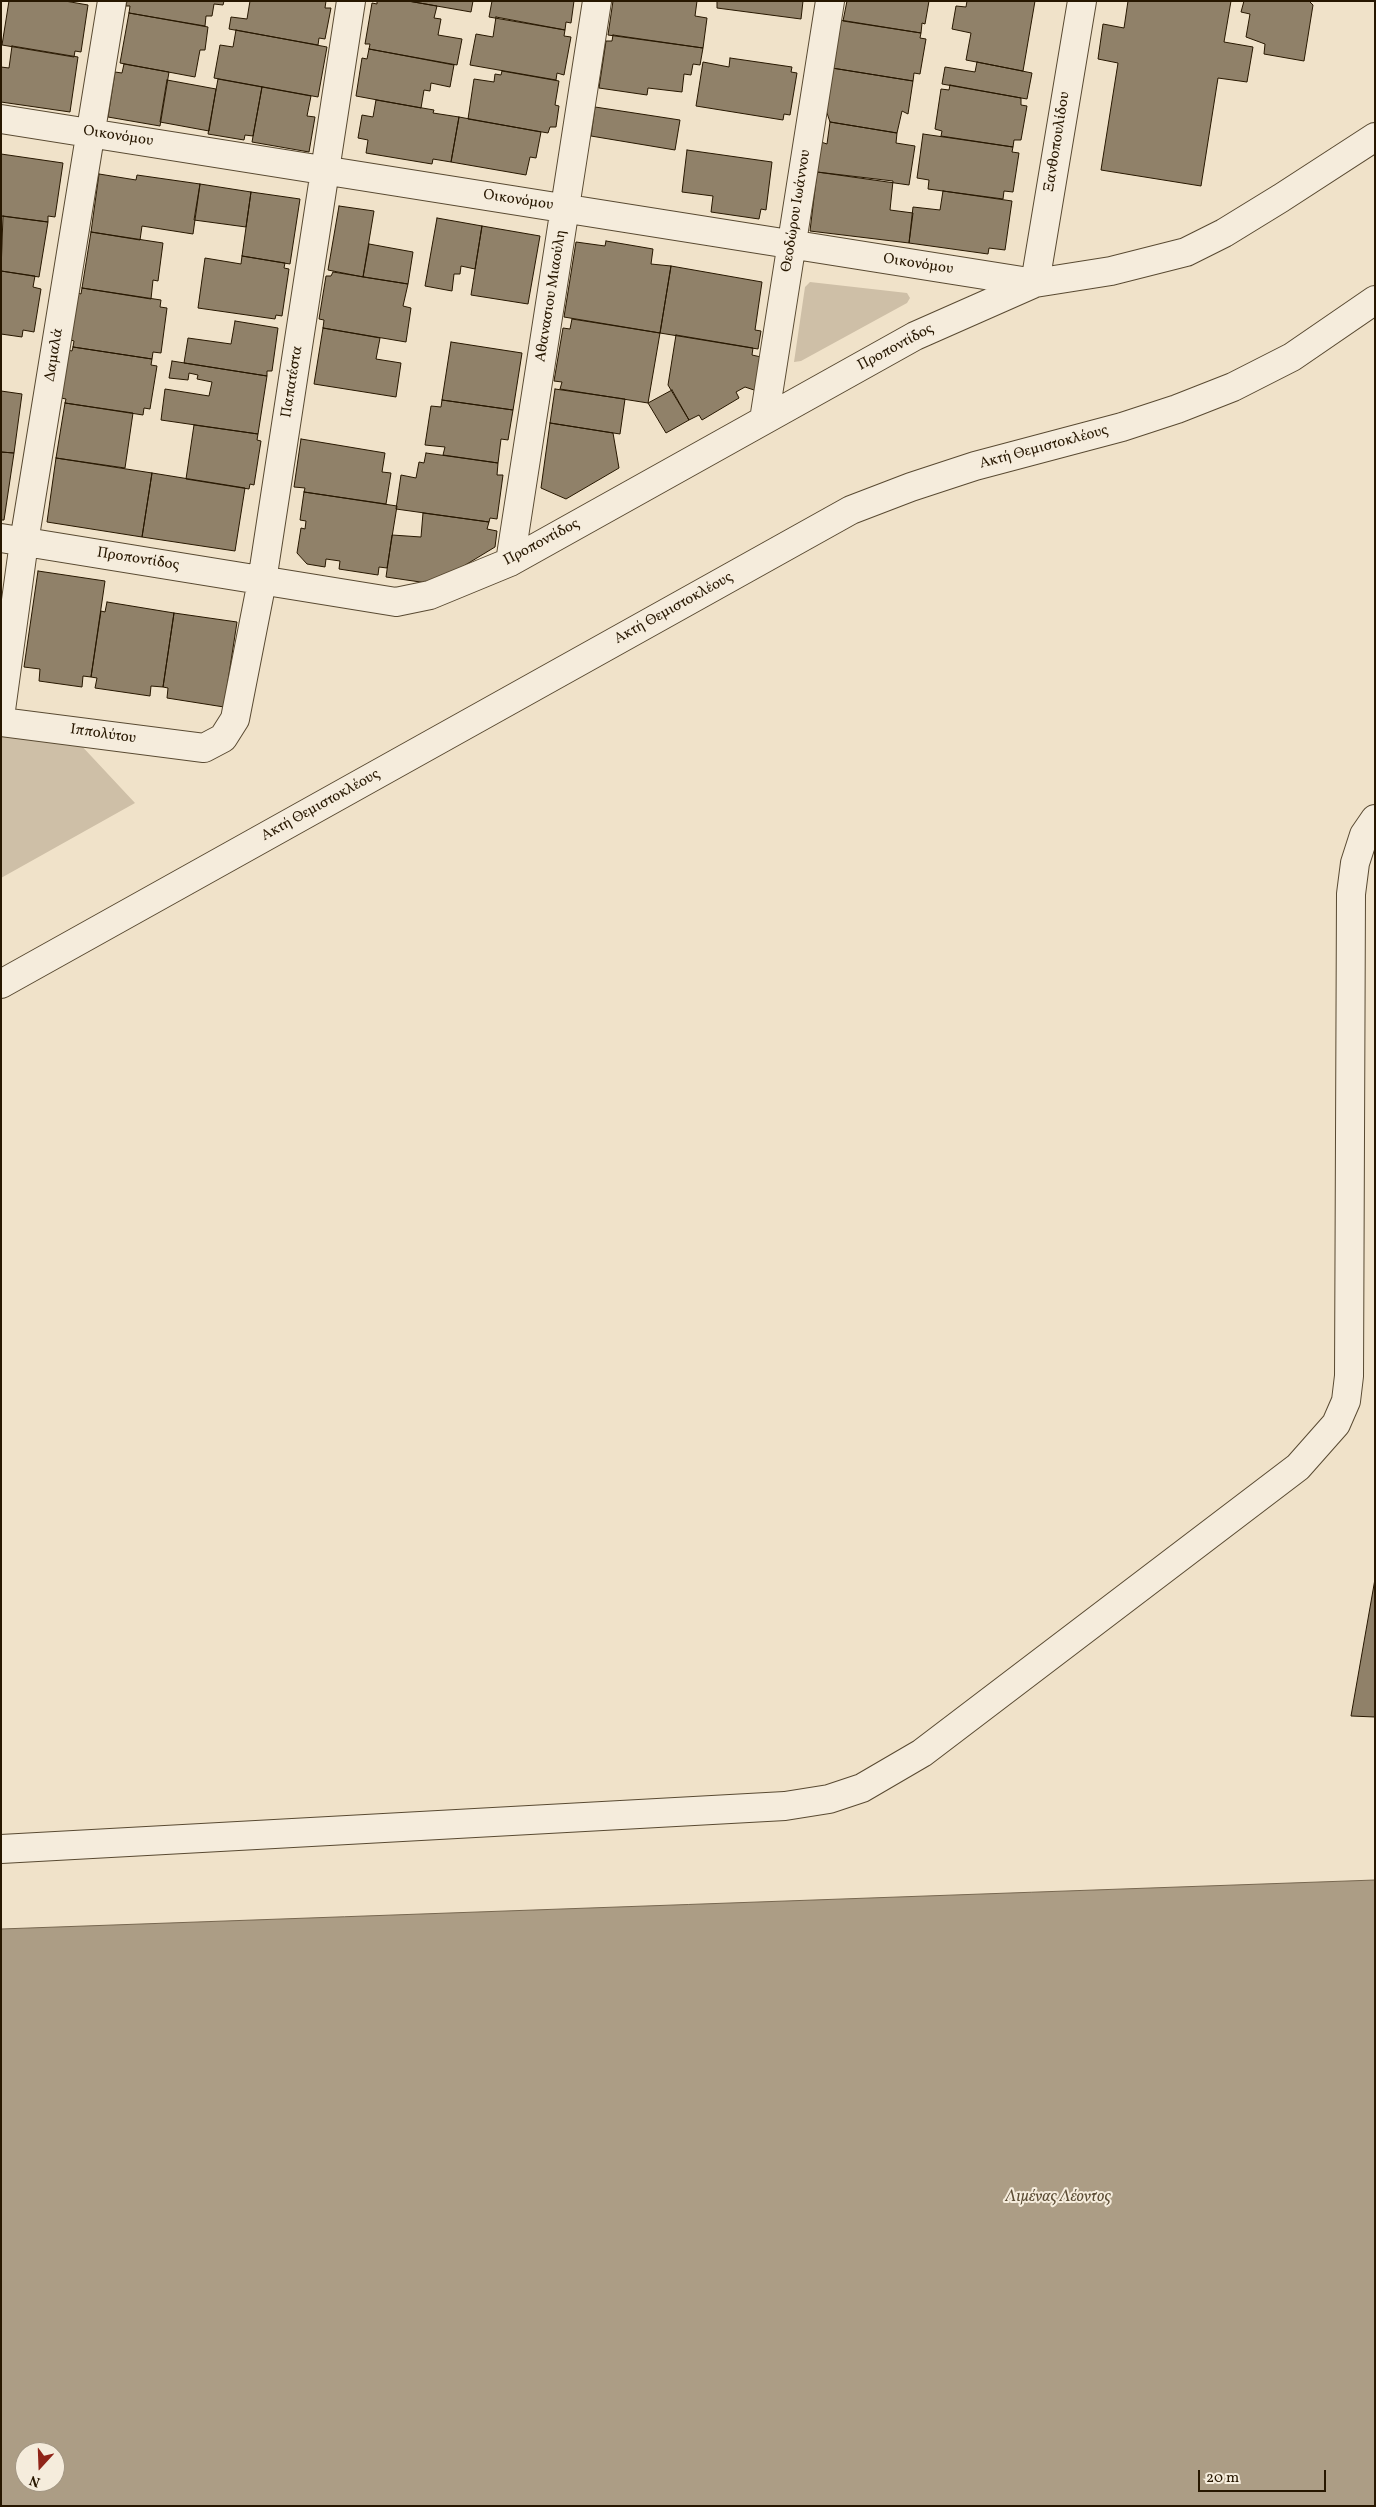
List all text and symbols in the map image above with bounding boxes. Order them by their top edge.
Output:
street label: Ξανθοπουλίδου [1041,91,1075,193]
street label: Οικονόμου [82,123,154,151]
street label: Θεοδώρου Ιωάννου [778,148,816,274]
street label: Οικονόμου [482,187,554,215]
street label: Αθανασιου Μιαούλη [533,228,571,364]
street label: Οικονόμου [882,251,954,279]
street label: Προποντίδος [855,321,937,375]
street label: Δαμαλά [42,327,68,383]
street label: Παπατέστα [278,345,308,419]
street label: Ακτή Θεμιστοκλέους [978,422,1110,474]
street label: Προποντίδος [501,516,583,570]
street label: Προποντίδος [96,545,180,575]
street label: Ακτή Θεμιστοκλέους [612,569,736,649]
street label: Ιππολύτου [69,721,137,749]
street label: Ακτή Θεμιστοκλέους [259,766,383,846]
water label: Λιμένας Λέοντος [1005,2188,1111,2208]
north arrow [15,2442,65,2492]
scale bar [1201,2460,1328,2492]
text: 20 m [1206,2468,1239,2489]
text: N [27,2470,43,2491]

